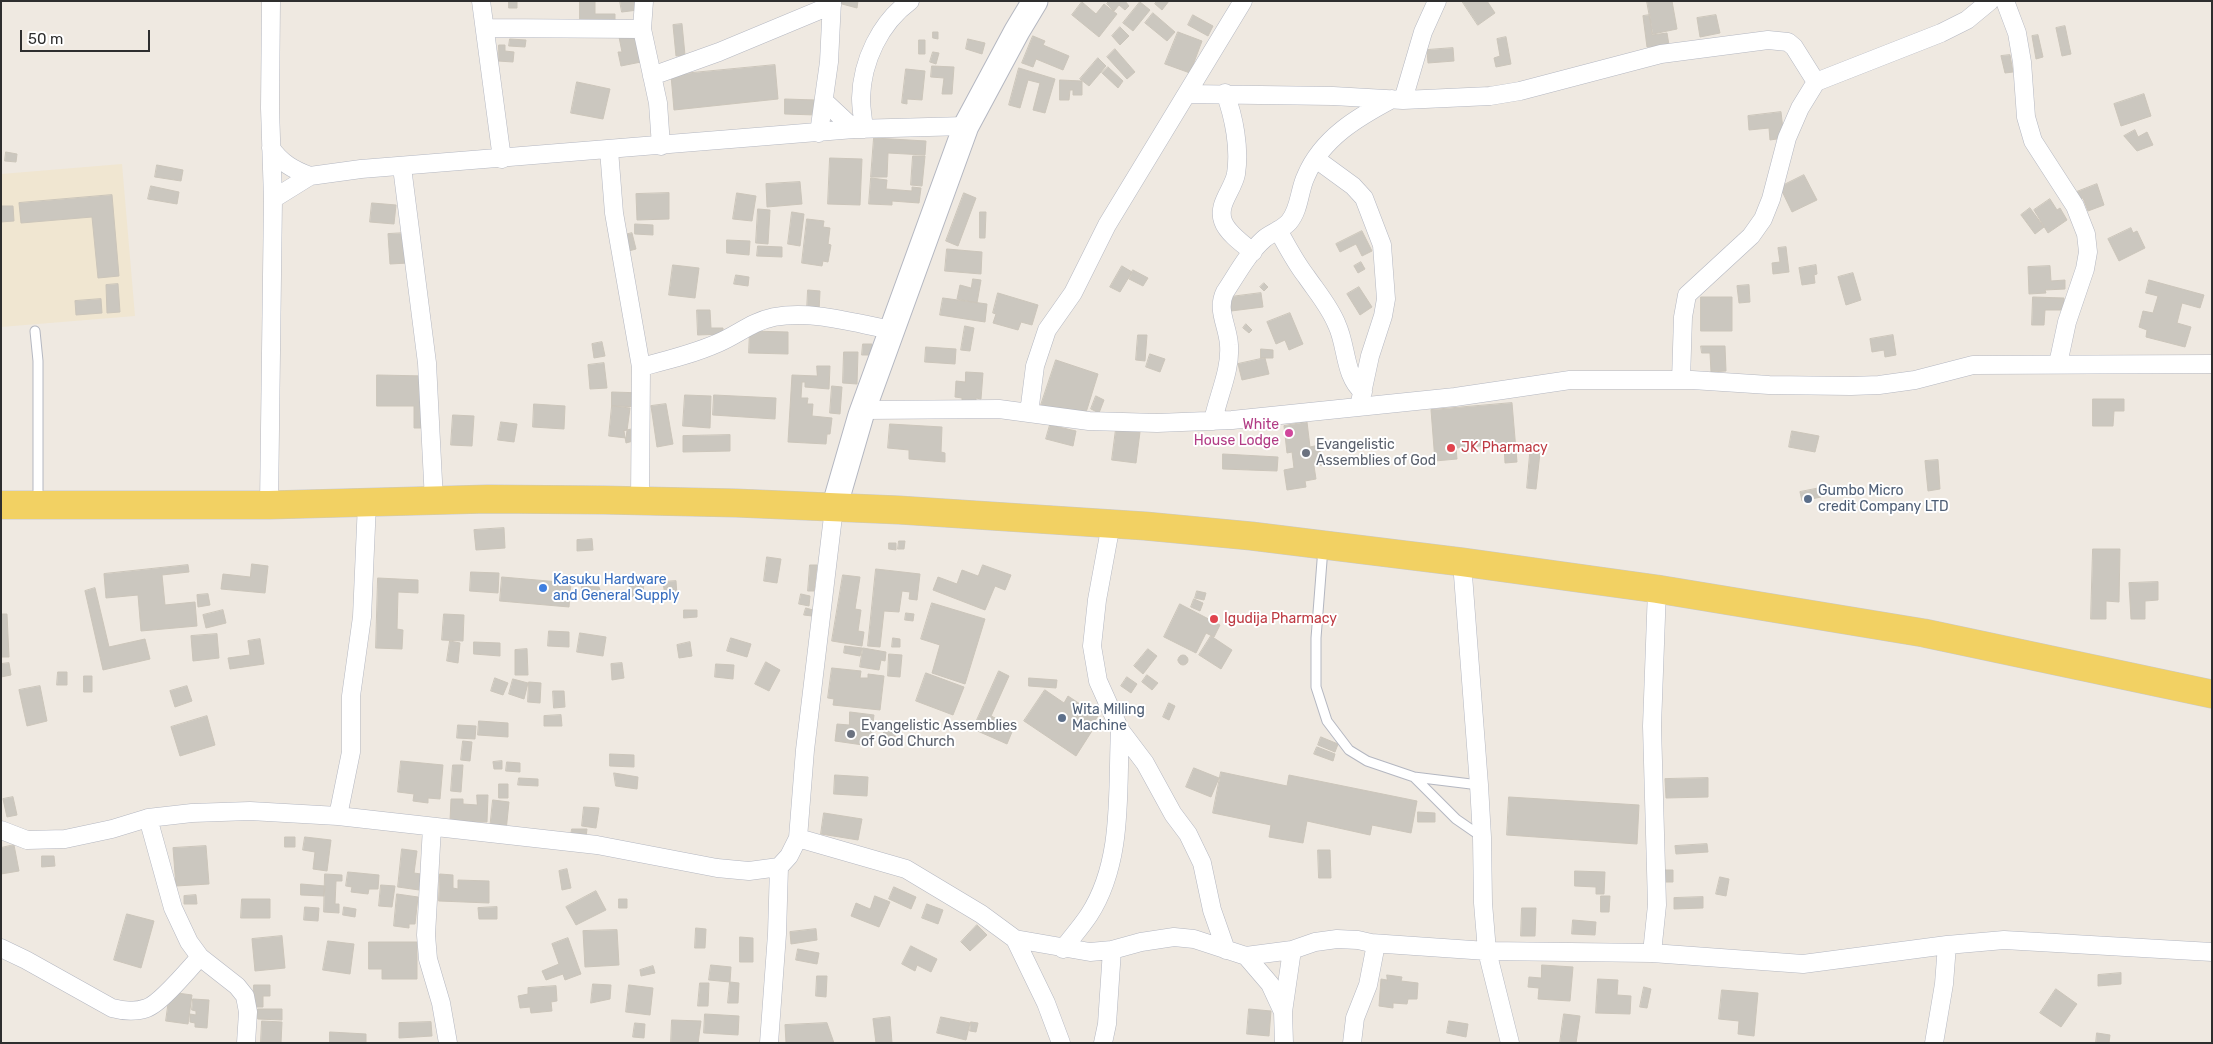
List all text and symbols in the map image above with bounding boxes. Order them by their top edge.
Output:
scale bar [22,20,152,52]
text: 50 m [28,30,63,48]
place label: White House Lodge [1194,417,1279,450]
marker: White House Lodge [1283,427,1295,439]
place label: Evangelistic Assemblies of God [1316,437,1436,470]
place label: JK Pharmacy [1461,440,1548,456]
marker: JK Pharmacy [1445,442,1457,454]
marker: Evangelistic Assemblies of God [1300,447,1312,459]
place label: Gumbo Micro credit Company LTD [1818,483,1949,516]
marker: Gumbo Micro credit Company LTD [1802,493,1814,505]
place label: Kasuku Hardware and General Supply [553,572,679,604]
marker: Kasuku Hardware and General Supply [537,582,549,594]
place label: Igudija Pharmacy [1224,611,1337,627]
marker: Igudija Pharmacy [1208,613,1220,625]
place label: Wita Milling Machine [1072,702,1145,734]
marker: Wita Milling Machine [1056,712,1068,724]
place label: Evangelistic Assemblies of God Church [861,718,1017,750]
marker: Evangelistic Assemblies of God Church [845,728,857,740]

